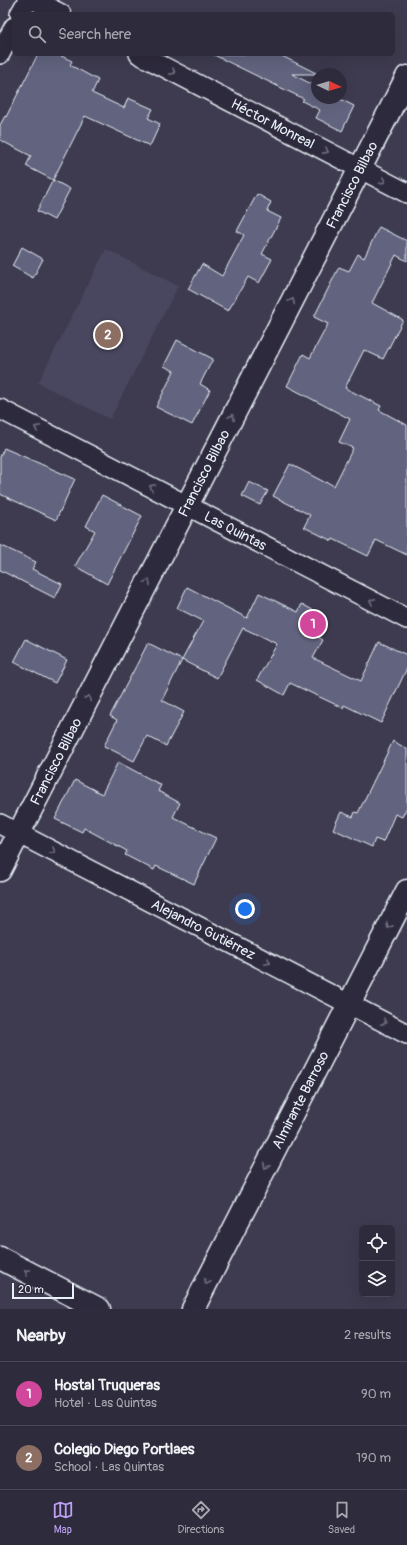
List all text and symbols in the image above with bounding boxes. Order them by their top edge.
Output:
search box [12,12,395,56]
icon: search [26,23,48,45]
text: Search here [58,25,131,44]
one-way arrow [169,67,176,75]
north arrow [311,68,347,104]
street label: Héctor Monreal [228,95,318,152]
street label: Francisco Bilbao [322,138,381,231]
one-way arrow [322,146,329,153]
one-way arrow [379,176,387,183]
one-way arrow [287,298,295,305]
pin: 2 [95,320,121,350]
one-way arrow [228,414,235,421]
one-way arrow [34,425,41,433]
street label: Francisco Bilbao [174,426,233,520]
one-way arrow [149,485,157,492]
street label: Las Quintas [201,507,270,554]
one-way arrow [143,579,150,587]
one-way arrow [369,598,377,606]
pin: 1 [300,609,326,639]
one-way arrow [83,695,91,702]
street label: Francisco Bilbao [26,715,85,808]
one-way arrow [49,846,57,854]
street label: Alejandro Gutiérrez [149,895,258,963]
your location [235,899,255,919]
one-way arrow [386,921,394,929]
one-way arrow [264,958,272,965]
one-way arrow [380,1017,387,1025]
street label: Almirante Barroso [268,1048,332,1151]
one-way arrow [263,1162,271,1169]
map controls [359,1225,395,1297]
button: locate [359,1225,395,1261]
button: layers [359,1261,395,1297]
one-way arrow [24,1269,31,1277]
one-way arrow [204,1277,211,1285]
scale bar [12,1281,74,1300]
text: 20 m [18,1283,44,1296]
text: Nearby [16,1325,65,1346]
text: 2 results [344,1327,391,1343]
text: Hostal Truqueras [54,1376,160,1395]
text: 1 [26,1386,32,1402]
text: 90 m [361,1386,391,1402]
text: Hotel · Las Quintas [54,1395,157,1411]
text: Colegio Diego Portlaes [54,1440,195,1459]
text: 2 [25,1450,33,1466]
text: 190 m [356,1450,391,1466]
text: School · Las Quintas [54,1459,164,1475]
tab: Map [52,1499,74,1536]
tab: Directions [178,1499,224,1536]
tab: Saved [328,1499,355,1536]

